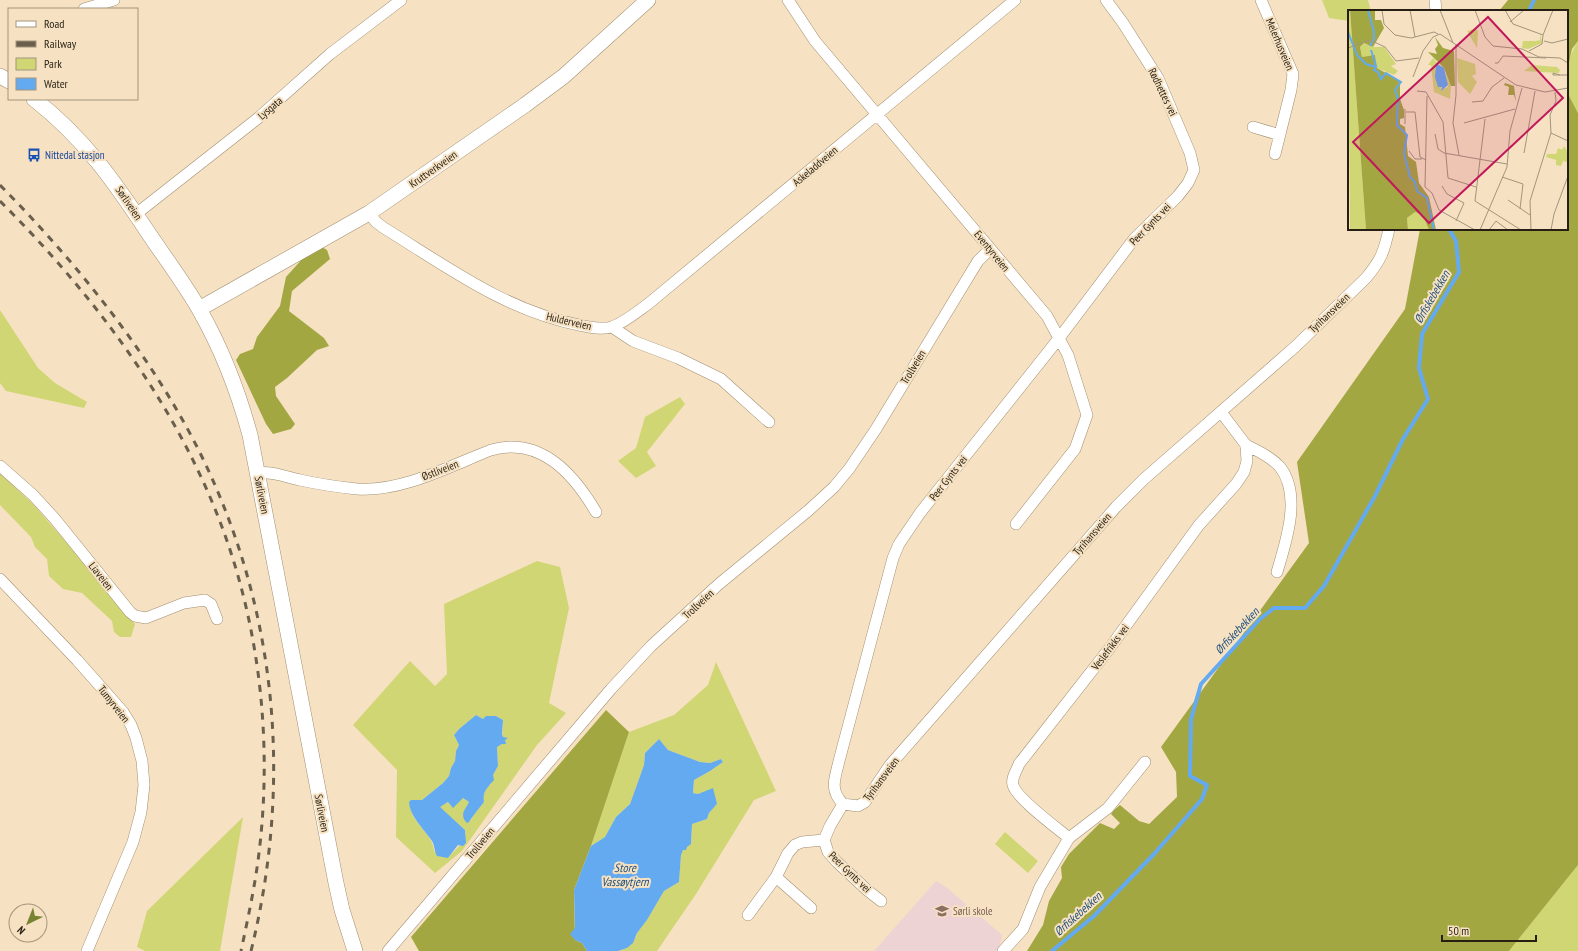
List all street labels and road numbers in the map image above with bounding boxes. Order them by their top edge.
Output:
street label: Melerhusveien [1263,16,1297,72]
street label: Rødhettes vei [1145,66,1181,118]
street label: Lysgata [255,93,285,123]
street label: Askeladdveien [790,143,841,189]
street label: Kruttverkveien [406,147,460,191]
street label: Sørliveien [113,183,146,223]
street label: Peer Gynts vei [1126,200,1174,248]
street label: Eventyrveien [971,228,1013,275]
street label: Tyrihansveien [1306,290,1353,336]
street label: Hulderveien [545,309,593,333]
street label: Trollveien [897,347,929,387]
street label: Peer Gynts vei [926,453,970,503]
street label: Østliveien [420,457,461,483]
street label: Sørliveien [251,475,273,515]
street label: Tyrihansveien [1070,510,1114,558]
street label: Liaveien [86,559,116,593]
street label: Trollveien [680,586,717,622]
street label: Veslefrikks vei [1088,621,1132,674]
street label: Tumyrveien [95,682,133,726]
street label: Tyrihansveien [860,754,902,804]
street label: Sørliveien [311,793,333,833]
street label: Trollveien [463,824,498,862]
street label: Peer Gynts vei [826,848,874,896]

